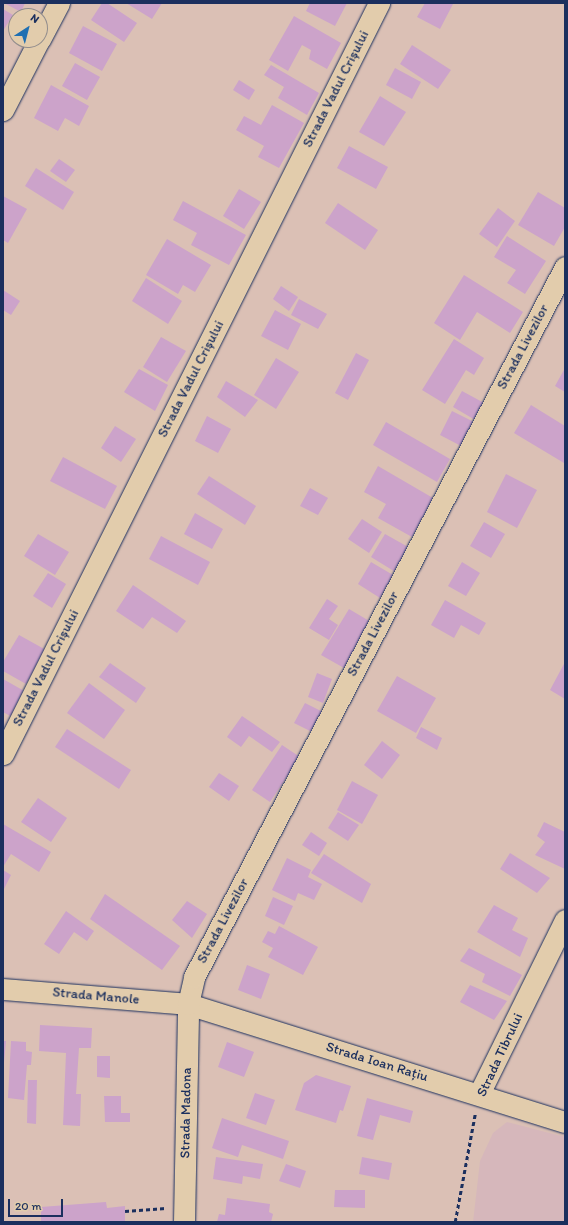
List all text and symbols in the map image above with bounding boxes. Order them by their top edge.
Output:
north arrow [8,8,48,48]
text: N [28,11,42,26]
street label: Strada Vadul Crișului [299,28,373,150]
street label: Strada Livezilor [494,302,552,392]
street label: Strada Vadul Crișului [154,318,228,440]
street label: Strada Livezilor [344,589,402,679]
street label: Strada Vadul Crișului [9,607,83,729]
street label: Strada Livezilor [194,876,252,966]
street label: Strada Manole [52,984,140,1008]
street label: Strada Tibrului [473,1011,527,1099]
street label: Strada Ioan Rațiu [324,1038,430,1086]
street label: Strada Madona [177,1067,195,1159]
scale bar [10,1191,65,1217]
text: 20 m [15,1199,42,1213]

